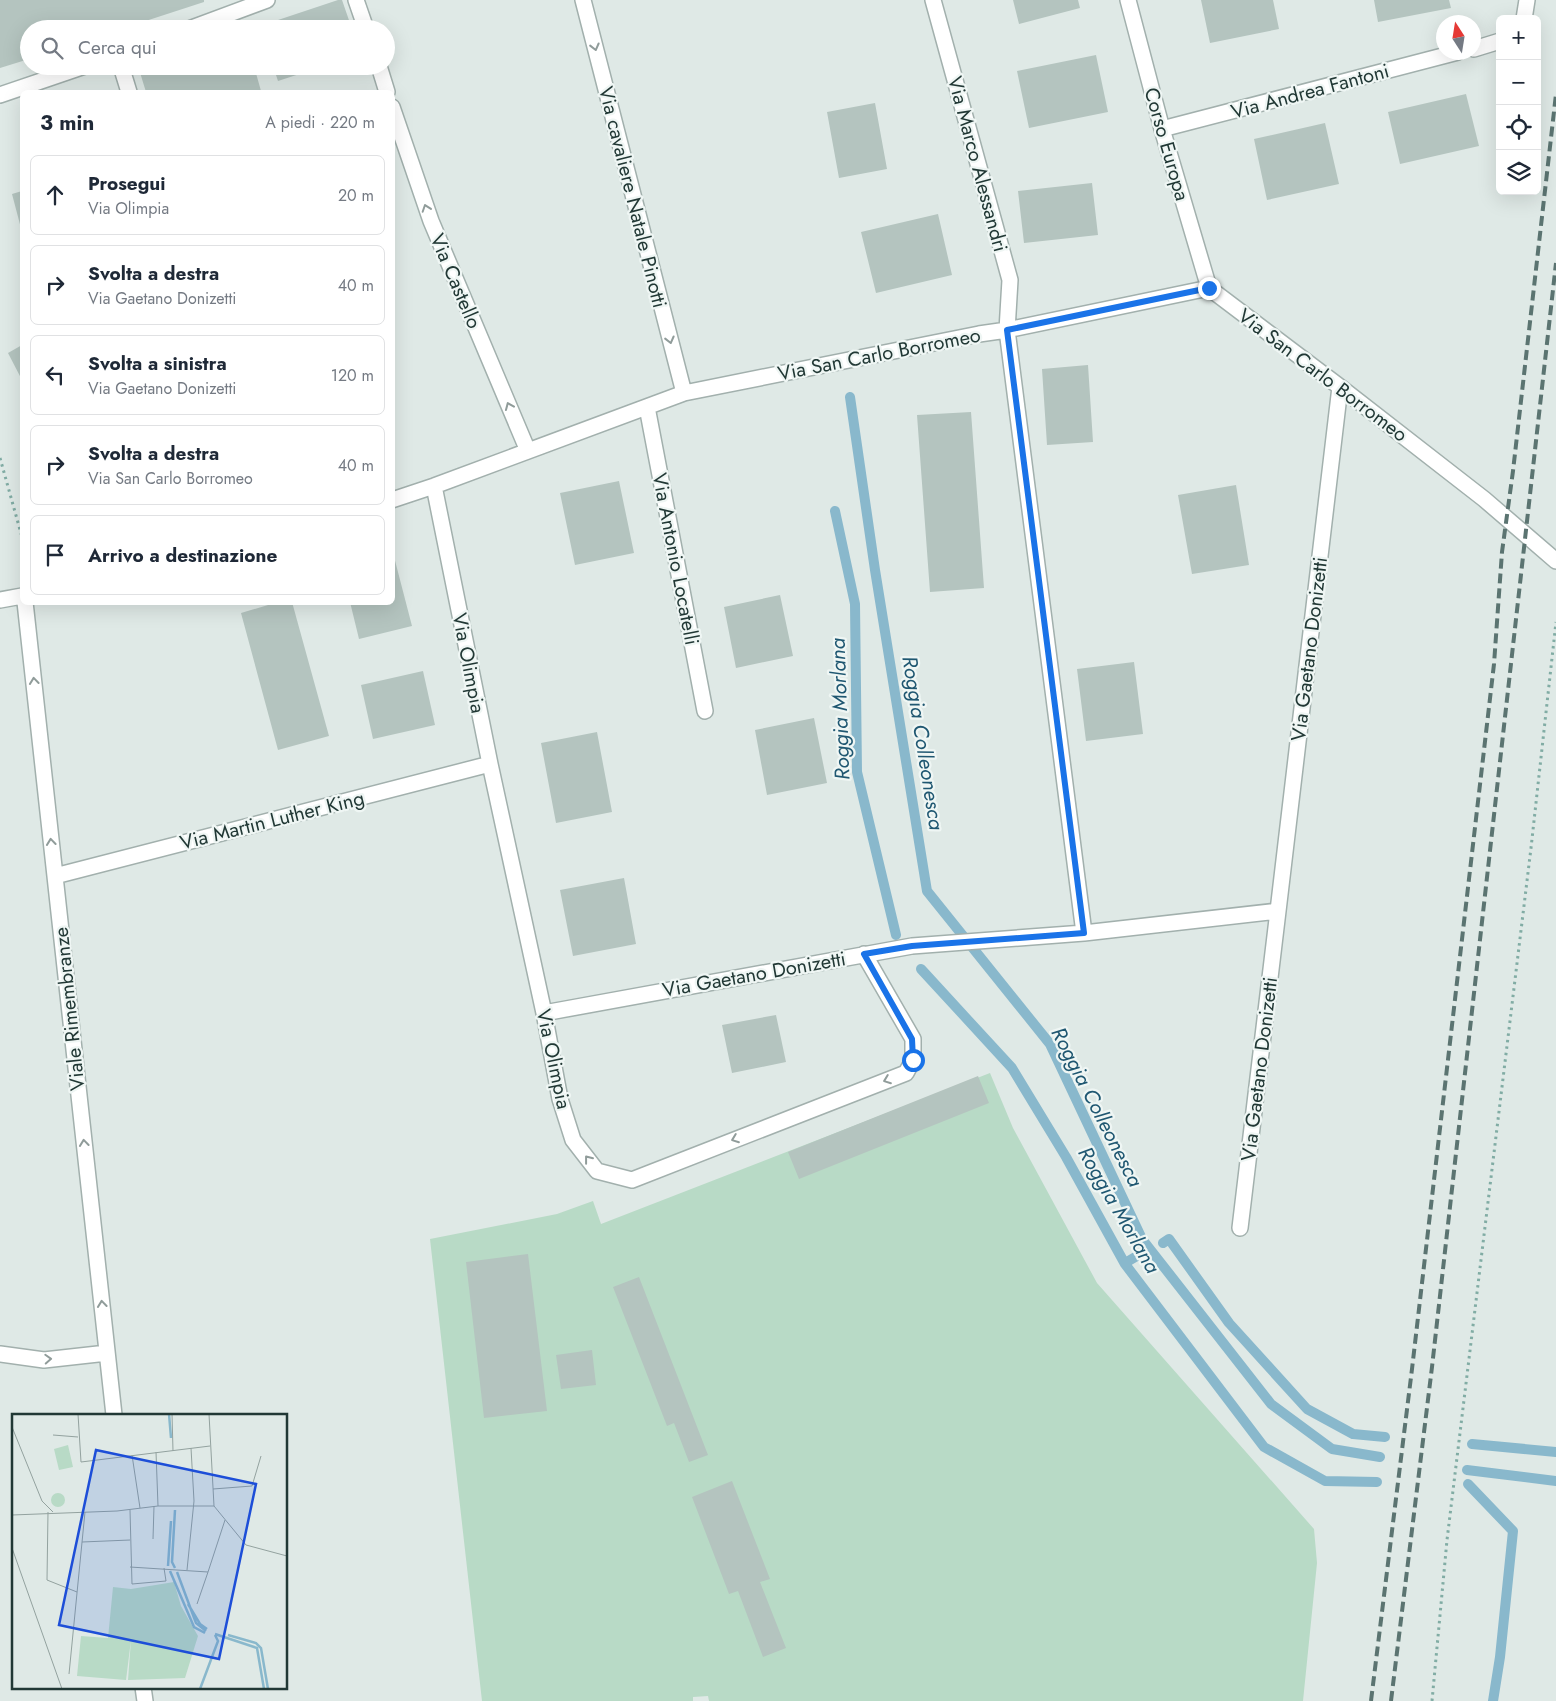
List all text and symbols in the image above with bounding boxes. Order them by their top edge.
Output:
north arrow [1436,15,1481,60]
map controls [1496,15,1541,195]
button: + [1496,15,1541,60]
search box [20,20,395,75]
icon: search [38,34,66,62]
text: Cerca qui [78,34,157,61]
one-way arrow [590,43,600,51]
street label: Via Andrea Fantoni [1228,56,1392,127]
button: − [1496,60,1541,105]
street label: Via Marco Alessandri [940,73,1015,255]
street label: Via cavaliere Natale Pinotti [591,83,674,311]
street label: Corso Europa [1137,84,1197,204]
button: locate [1496,105,1541,150]
text: 3 min [40,108,94,138]
text: A piedi · 220 m [265,111,375,134]
button: layers [1496,150,1541,195]
text: Prosegui [88,170,166,197]
icon: ahead [41,181,69,209]
text: 20 m [338,184,374,207]
text: Via Olimpia [88,197,169,220]
one-way arrow [422,204,432,213]
street label: Via Castello [423,229,489,333]
text: Svolta a destra [88,260,219,287]
icon: right [41,271,69,299]
text: 40 m [338,274,374,297]
route end [1198,277,1221,300]
text: Via Gaetano Donizetti [88,287,236,310]
street label: Via San Carlo Borromeo [1232,302,1414,449]
street label: Via San Carlo Borromeo [775,321,983,388]
one-way arrow [664,336,675,345]
text: Svolta a sinistra [88,350,227,377]
icon: left [41,361,69,389]
text: 120 m [331,364,374,387]
text: Via Gaetano Donizetti [88,377,236,400]
one-way arrow [504,402,515,411]
text: Svolta a destra [88,440,219,467]
icon: right [41,451,69,479]
text: 40 m [338,454,374,477]
text: Via San Carlo Borromeo [88,467,253,490]
street label: Via Antonio Locatelli [645,471,706,648]
icon: arrive [41,541,69,569]
text: Arrivo a destinazione [88,542,277,569]
street label: Via Gaetano Donizetti [1284,555,1335,743]
street label: Via Olimpia [445,611,492,716]
water label: Roggia Morlana [823,637,857,781]
water label: Roggia Colleonesca [894,654,952,833]
one-way arrow [29,676,40,684]
street label: Via Martin Luther King [177,784,367,857]
one-way arrow [46,838,57,846]
street label: Viale Rimembranze [46,926,93,1092]
street label: Via Gaetano Donizetti [660,944,848,1005]
street label: Via Gaetano Donizetti [1234,975,1285,1163]
street label: Via Olimpia [529,1006,578,1112]
water label: Roggia Colleonesca [1044,1022,1150,1192]
route start [902,1049,925,1072]
one-way arrow [883,1074,892,1084]
one-way arrow [732,1134,740,1144]
one-way arrow [79,1139,90,1147]
water label: Roggia Morlana [1070,1141,1168,1279]
one-way arrow [585,1156,593,1165]
one-way arrow [97,1300,108,1308]
one-way arrow [45,1353,53,1364]
inset map [12,1414,288,1688]

